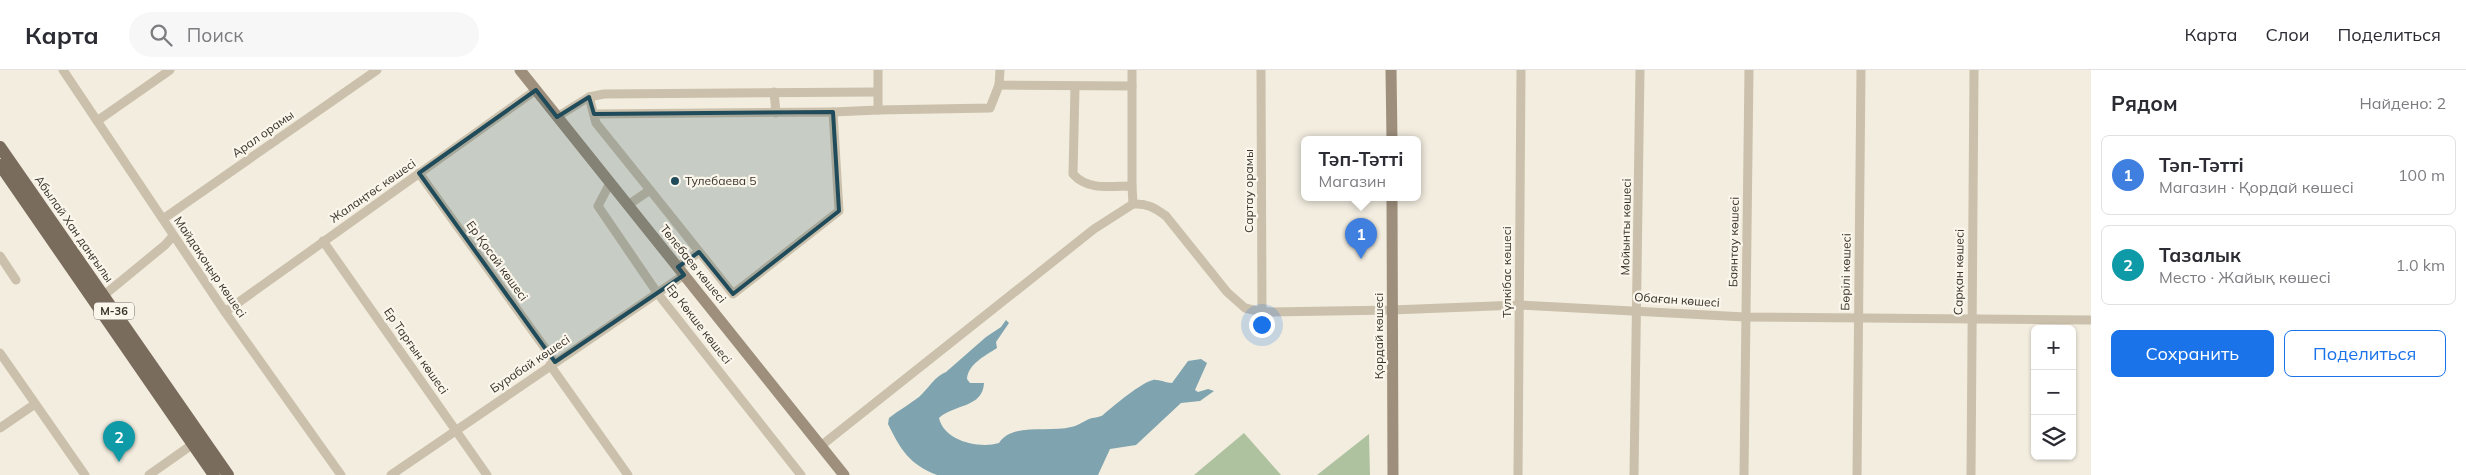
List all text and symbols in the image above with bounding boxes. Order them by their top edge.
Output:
search box [129,12,479,57]
text: Карта [25,20,99,50]
icon: search [147,21,175,49]
text: Поиск [187,23,244,47]
text: Карта [2185,23,2237,46]
text: Слои [2265,23,2310,46]
text: Поделиться [2338,23,2441,46]
text: Рядом [2111,90,2178,116]
text: Найдено: 2 [2360,93,2446,113]
street label: Арал орамы [229,107,297,160]
popup [1301,136,1421,201]
text: Тәп-Тәтті [1319,147,1403,171]
street label: Сартау орамы [1241,149,1256,233]
text: Тәп-Тәтті [2159,153,2244,177]
street label: Жалаңтөс көшесі [327,155,419,226]
text: 1 [2123,165,2133,185]
text: 100 m [2398,165,2445,185]
text: Магазин [1319,171,1386,191]
street label: Абылай Хан даңғылы [32,172,117,285]
place label: Тулебаева 5 [685,173,757,188]
marker: Тулебаева 5 [669,175,681,187]
text: Магазин · Қордай көшесі [2159,177,2354,197]
street label: Мойынты көшесі [1617,178,1634,276]
street label: Баянтау көшесі [1725,197,1742,287]
street label: Майдақоңыр көшесі [171,213,250,320]
street label: Ер Қосай көшесі [463,218,531,304]
pin: 1 [1345,218,1377,259]
street label: Төлебаев көшесі [657,221,730,306]
street label: Түлкібас көшесі [1499,226,1514,318]
street label: Сарқан көшесі [1950,229,1967,315]
street label: Бөрілі көшесі [1837,233,1854,311]
text: Тазалык [2159,243,2241,267]
text: 2 [2123,255,2133,275]
text: 1.0 km [2396,255,2445,275]
text: Место · Жайық көшесі [2159,267,2331,287]
street label: Ер Көкше көшесі [664,281,735,367]
street label: Обаған көшесі [1634,289,1720,310]
street label: Қордай көшесі [1371,293,1386,379]
road number: M-36 [94,302,134,320]
street label: Ер Тарғын көшесі [381,305,452,397]
your location [1249,312,1275,338]
map controls [2031,325,2076,460]
button: + [2031,325,2076,370]
button: Сохранить [2111,330,2274,377]
button: Поделиться [2284,330,2446,377]
street label: Бурабай көшесі [487,331,572,396]
button: − [2031,370,2076,415]
button: layers [2031,415,2076,460]
pin: 2 [103,421,135,462]

